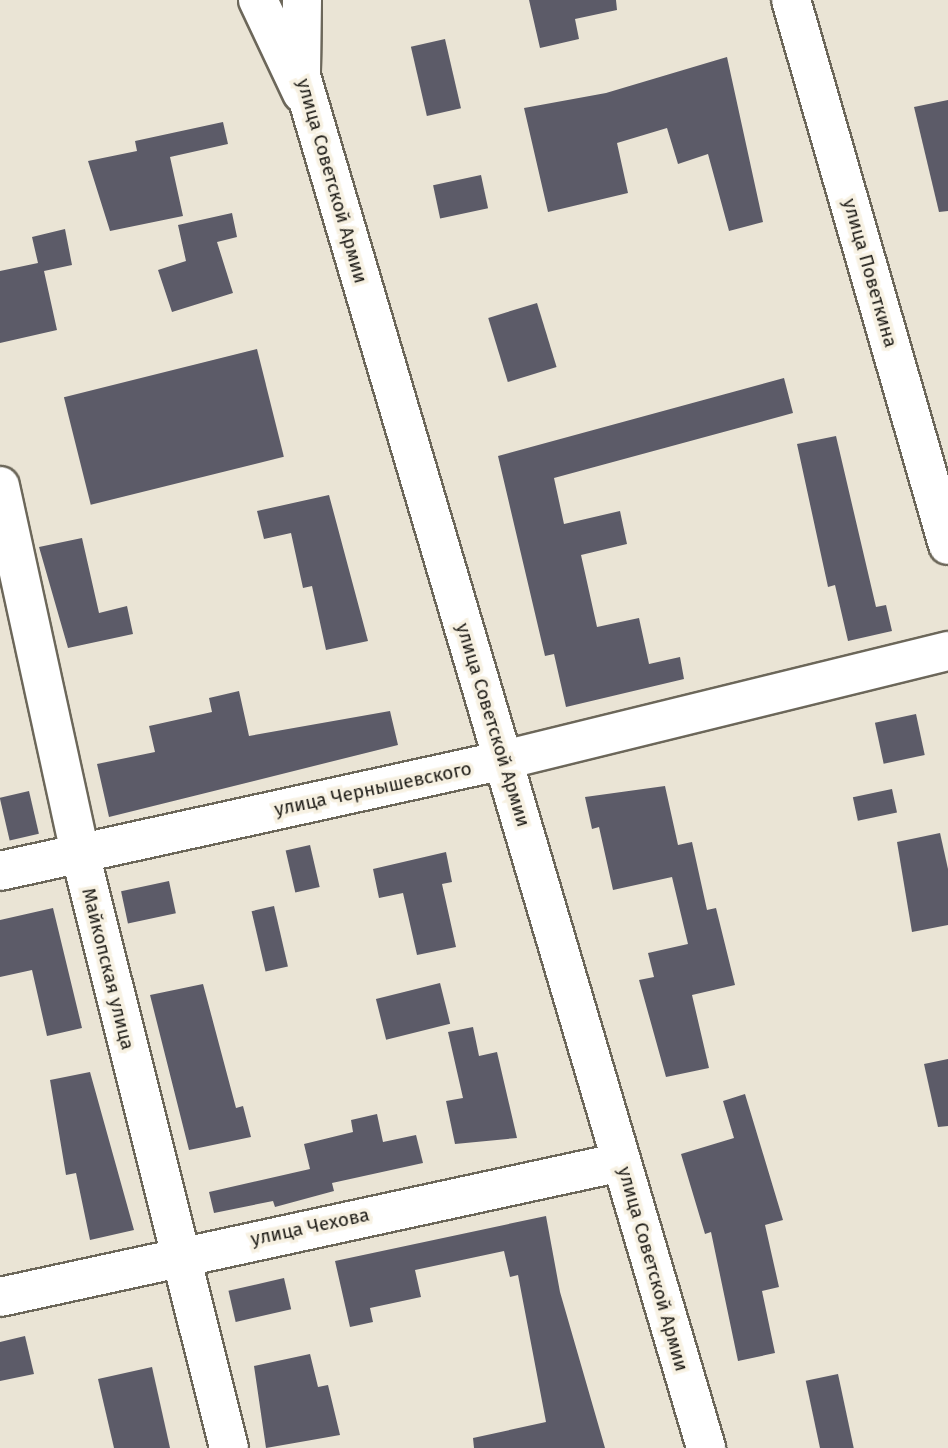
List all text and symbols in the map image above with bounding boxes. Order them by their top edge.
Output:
street label: улица Советской Армии [292,76,372,286]
street label: улица Поветкина [838,196,902,350]
street label: улица Советской Армии [451,620,535,830]
street label: улица Чернышевского [272,757,474,821]
street label: Майкопская улица [77,886,139,1052]
street label: улица Советской Армии [613,1164,693,1374]
street label: улица Чехова [249,1203,371,1251]

